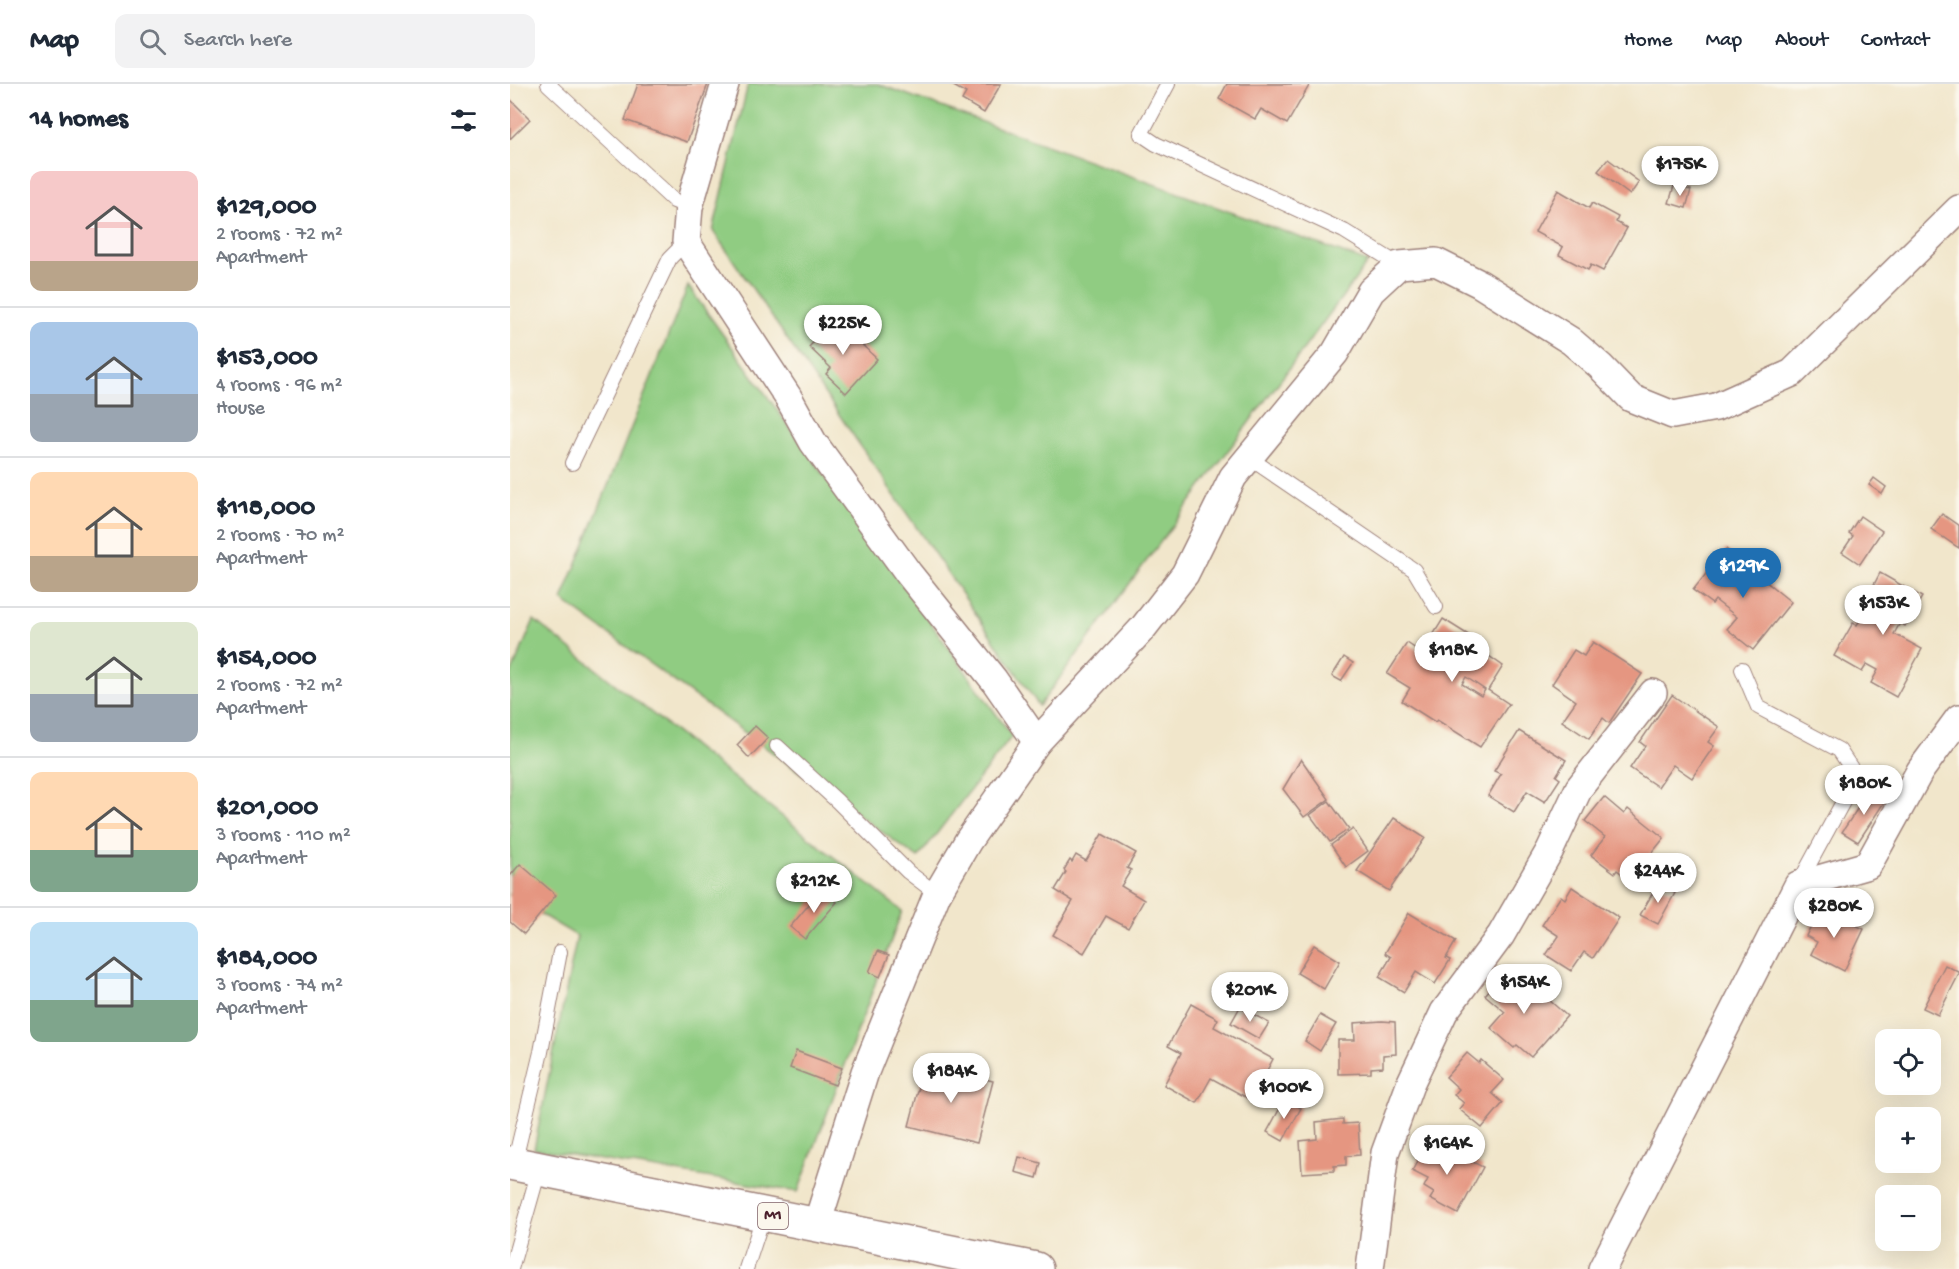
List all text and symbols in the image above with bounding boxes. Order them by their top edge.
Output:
search box [115,14,535,68]
text: Map [30,25,79,58]
icon: search [136,25,169,58]
text: Search here [184,28,292,54]
text: Home [1624,29,1672,54]
text: Map [1705,29,1742,54]
text: About [1775,29,1828,54]
text: Contact [1861,29,1929,54]
icon: filters [447,104,480,137]
text: 14 homes [30,105,128,136]
pin: $175K [1638,146,1722,197]
text: $175K [1656,154,1705,177]
text: $129,000 [216,193,316,224]
icon: home [78,195,150,267]
text: 2 rooms · 72 m² [216,224,343,247]
text: Apartment [216,247,306,270]
pin: $225K [801,305,885,356]
text: $225K [818,313,868,336]
text: $153,000 [216,344,318,375]
icon: home [78,346,150,418]
text: 4 rooms · 96 m² [216,375,342,398]
text: House [216,398,265,421]
text: $118,000 [216,494,315,525]
icon: home [78,496,150,568]
text: 2 rooms · 70 m² [216,525,344,548]
text: Apartment [216,548,306,571]
pin: $129K [1701,548,1785,599]
text: $129K [1719,556,1767,579]
pin: $153K [1841,585,1925,636]
text: $153K [1859,593,1907,616]
pin: $118K [1410,632,1494,683]
text: $118K [1428,640,1476,663]
text: $154,000 [216,644,317,675]
icon: home [78,646,150,718]
text: 2 rooms · 72 m² [216,675,343,698]
text: Apartment [216,698,306,721]
pin: $180K [1822,765,1906,816]
text: $180K [1839,773,1889,796]
text: $201,000 [216,794,318,825]
icon: home [78,796,150,868]
text: 3 rooms · 110 m² [216,825,351,848]
text: Apartment [216,848,306,871]
pin: $244K [1616,853,1700,904]
text: $244K [1634,861,1682,884]
pin: $212K [772,863,856,914]
text: $212K [790,871,838,894]
pin: $280K [1792,888,1876,939]
text: $280K [1808,896,1860,919]
text: $184,000 [216,944,317,975]
icon: home [78,946,150,1018]
pin: $154K [1482,964,1566,1015]
pin: $201K [1208,972,1292,1023]
text: $154K [1500,972,1548,995]
text: 3 rooms · 74 m² [216,975,343,998]
text: $201K [1225,980,1275,1003]
text: Apartment [216,998,306,1021]
map controls [1875,1029,1941,1251]
button: locate [1875,1029,1941,1095]
pin: $184K [909,1053,993,1104]
text: $184K [927,1061,975,1084]
pin: $100K [1242,1069,1326,1120]
text: $100K [1259,1077,1309,1100]
button: + [1875,1107,1941,1173]
pin: $164K [1405,1125,1489,1176]
text: $164K [1423,1133,1471,1156]
button: − [1875,1185,1941,1251]
road number: M1 [758,1203,788,1229]

